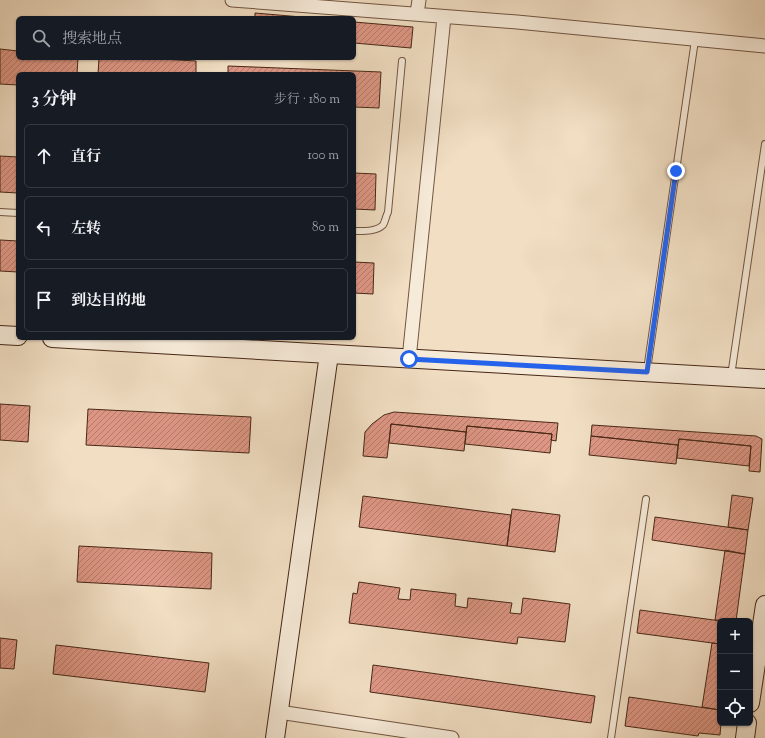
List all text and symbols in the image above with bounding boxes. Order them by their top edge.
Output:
search box [16,16,356,60]
icon: search [30,27,52,49]
text: 搜索地点 [62,29,122,50]
text: 3 分钟 [32,88,77,112]
text: 步行 · 180 m [274,91,340,109]
icon: ahead [33,145,55,167]
text: 直行 [71,147,101,168]
text: 100 m [307,147,339,165]
route end [667,162,685,180]
icon: left [33,217,55,239]
text: 左转 [71,219,101,240]
text: 80 m [312,219,339,237]
icon: arrive [33,289,55,311]
text: 到达目的地 [71,291,146,312]
route start [400,350,418,368]
map controls [717,618,753,726]
button: + [717,618,753,654]
button: − [717,654,753,690]
button: locate [717,690,753,726]

